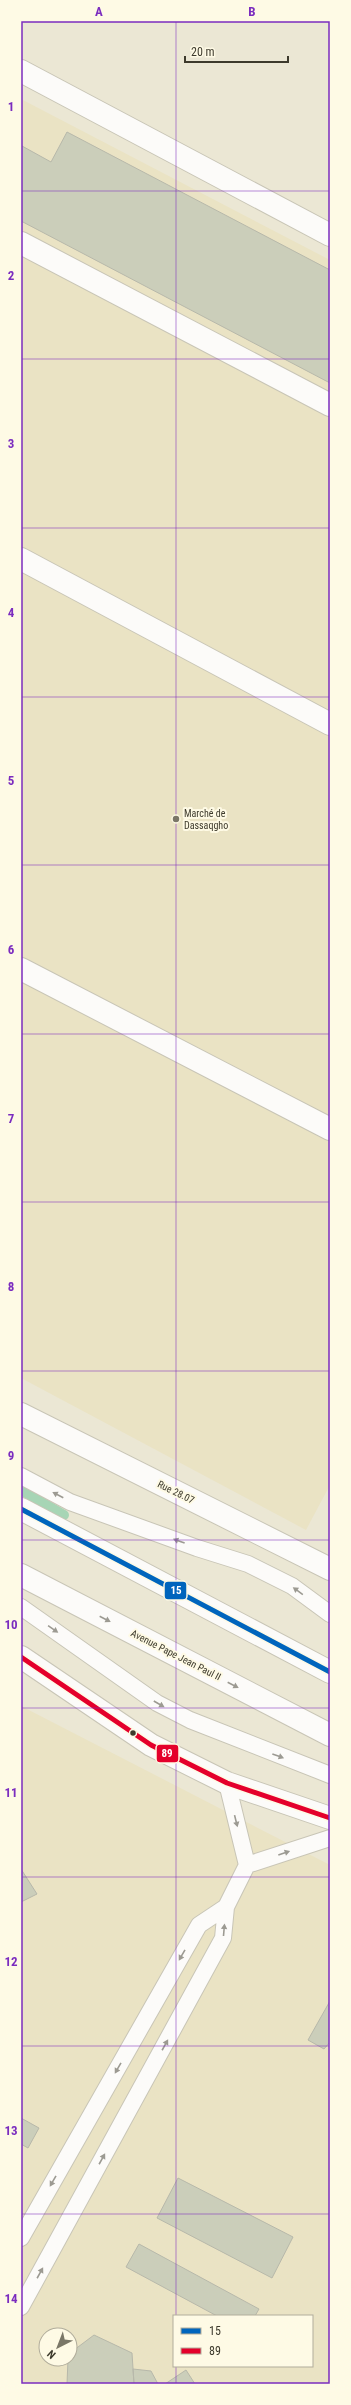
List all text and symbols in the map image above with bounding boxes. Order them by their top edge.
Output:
text: A [95,4,103,19]
text: B [248,4,256,19]
scale bar [185,38,288,64]
text: 20 m [191,45,215,59]
text: 1 [8,99,14,114]
text: 2 [8,268,15,283]
text: 3 [8,436,14,451]
text: 4 [8,605,15,620]
text: 5 [8,773,15,788]
place label: Marché de Dassaqgho [184,808,228,831]
marker: Marché de Dassaqgho [171,814,181,824]
text: 6 [8,942,15,957]
text: 7 [8,1111,15,1126]
text: 8 [8,1279,14,1294]
text: 9 [8,1448,14,1463]
street label: Rue 28.07 [156,1478,196,1506]
one-way arrow [52,1492,63,1498]
one-way arrow [173,1538,185,1544]
line badge: 15 [164,1581,187,1600]
text: 15 [170,1584,182,1597]
one-way arrow [293,1587,304,1595]
one-way arrow [100,1616,111,1622]
text: 10 [4,1617,18,1632]
one-way arrow [48,1625,58,1633]
street label: Avenue Pape Jean Paul II [129,1628,223,1682]
one-way arrow [228,1682,239,1688]
one-way arrow [153,1701,165,1708]
unlabelled marker [128,1728,138,1738]
line badge: 89 [156,1744,179,1763]
text: 89 [161,1747,173,1760]
one-way arrow [273,1753,285,1759]
text: 11 [4,1785,18,1800]
one-way arrow [234,1814,240,1827]
one-way arrow [279,1850,291,1856]
one-way arrow [221,1924,227,1936]
one-way arrow [179,1950,186,1961]
text: 12 [4,1954,18,1969]
one-way arrow [161,2039,168,2051]
one-way arrow [114,2062,121,2074]
text: 13 [4,2123,18,2138]
one-way arrow [99,2153,106,2165]
one-way arrow [50,2175,57,2187]
one-way arrow [36,2267,43,2279]
text: 14 [4,2291,18,2306]
legend [173,2315,313,2367]
text: 15 [209,2324,221,2338]
north arrow [38,2327,78,2367]
text: 89 [209,2344,221,2358]
text: N [45,2347,59,2361]

